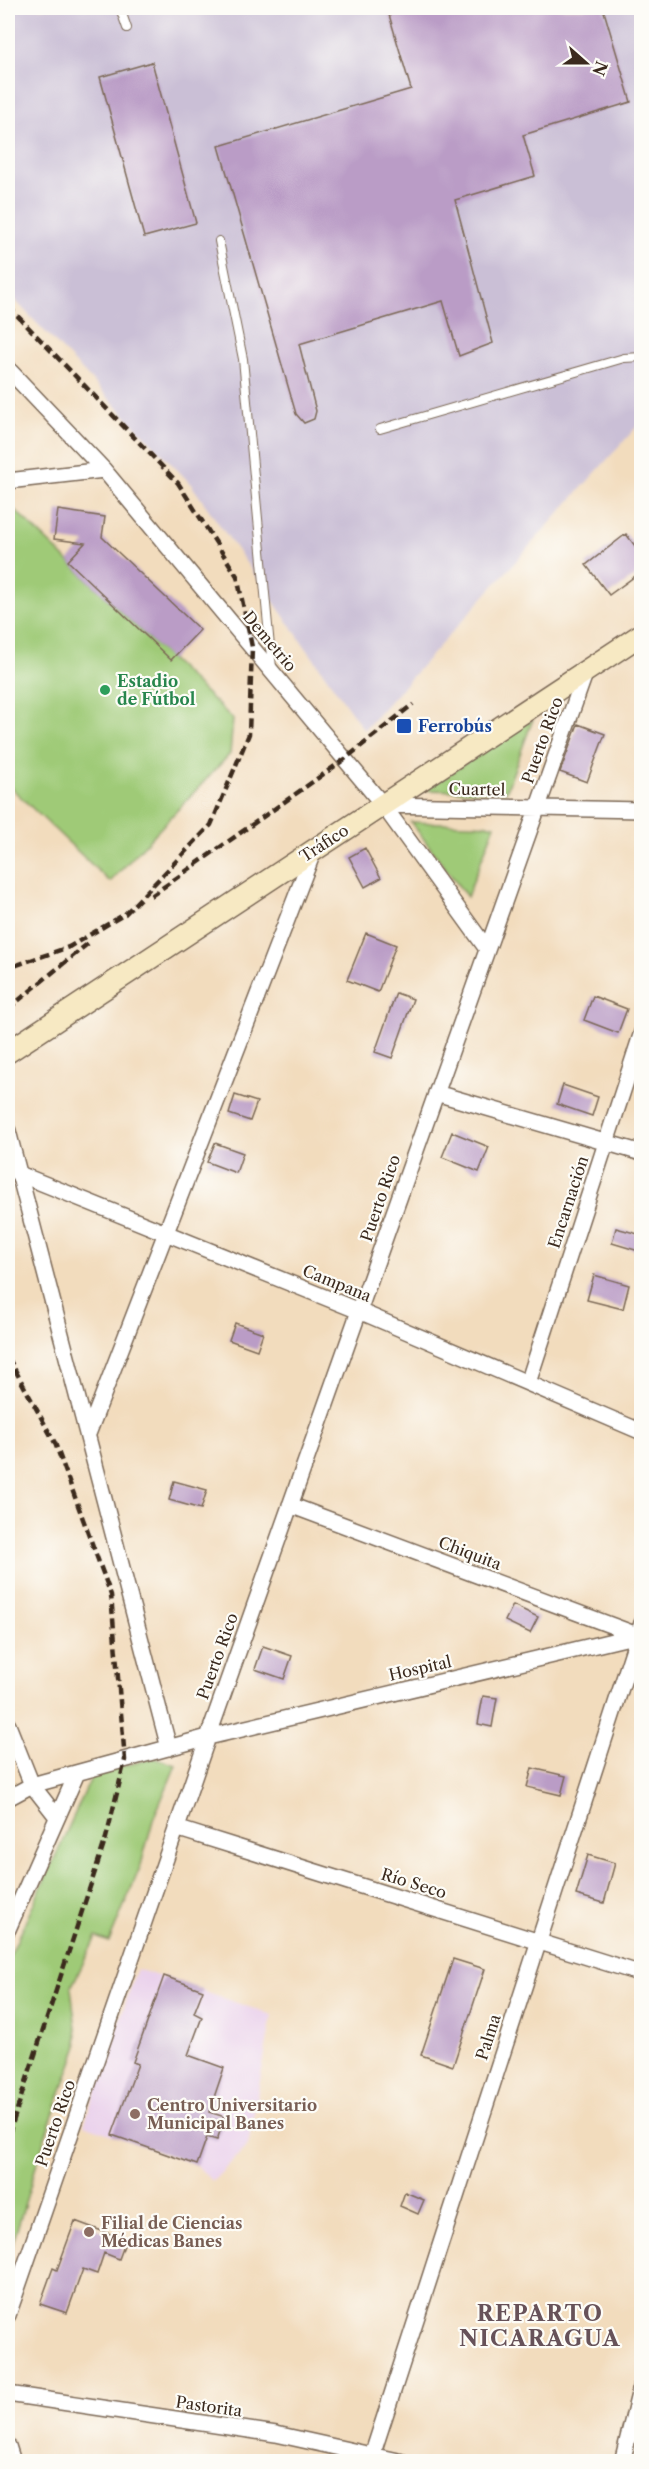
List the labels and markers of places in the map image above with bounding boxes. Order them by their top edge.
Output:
place label: Estadio de Fútbol [117,671,196,709]
marker: Estadio de Fútbol [98,683,112,697]
place label: Ferrobús [418,716,492,736]
marker: Ferrobús [395,717,413,735]
place label: Centro Universitario Municipal Banes [147,2095,317,2133]
marker: Centro Universitario Municipal Banes [128,2107,142,2121]
place label: Filial de Ciencias Médicas Banes [101,2213,242,2251]
marker: Filial de Ciencias Médicas Banes [82,2225,96,2239]

